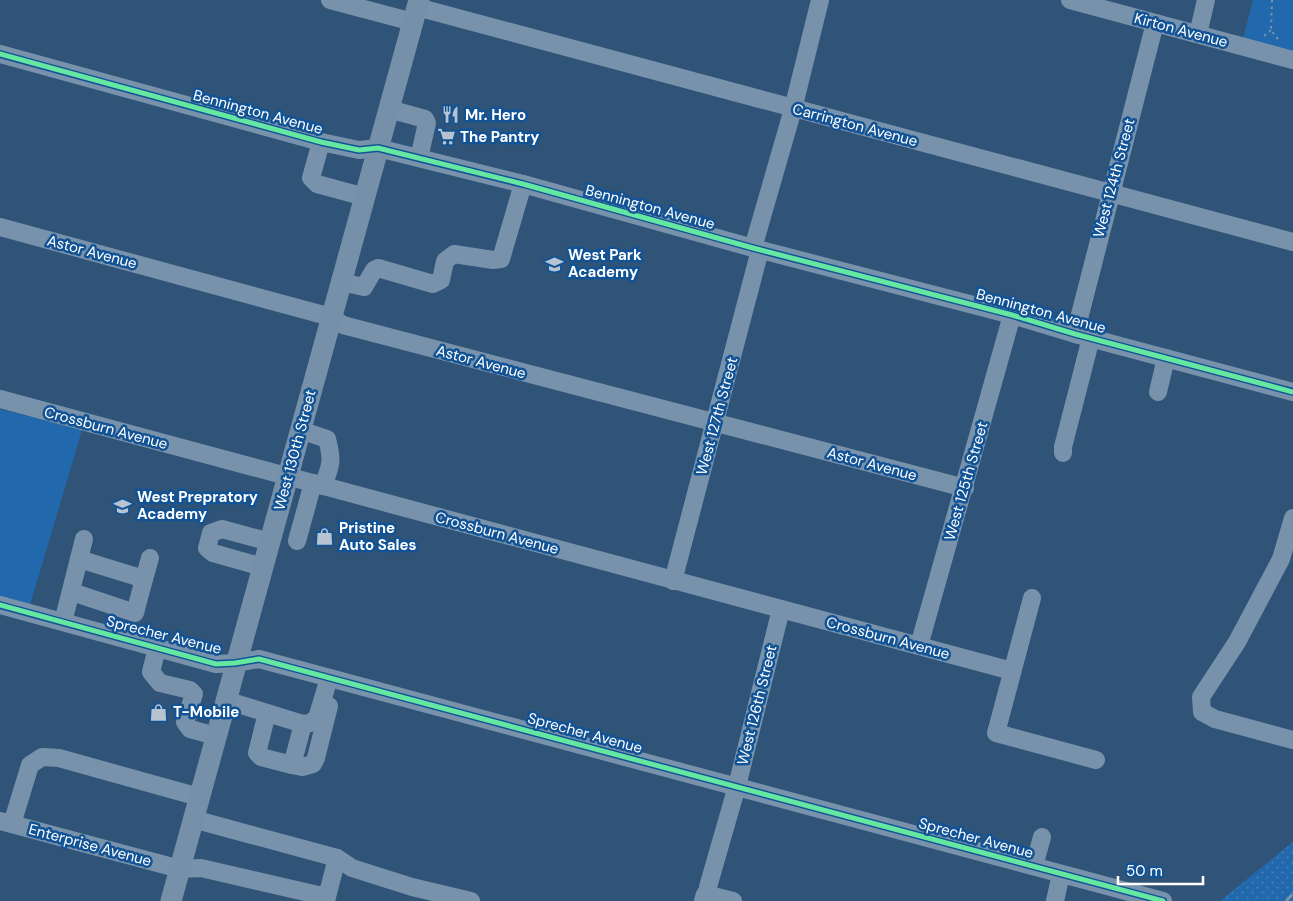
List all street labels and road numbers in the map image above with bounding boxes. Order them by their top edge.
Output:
street label: Kirton Avenue [1132,8,1230,52]
street label: Bennington Avenue [191,85,325,139]
street label: Carrington Avenue [790,99,920,151]
street label: West 124th Street [1088,116,1140,240]
street label: Bennington Avenue [583,180,717,234]
street label: Astor Avenue [45,230,139,274]
street label: Bennington Avenue [974,284,1108,338]
street label: Astor Avenue [434,340,528,384]
street label: West 127th Street [692,355,742,477]
street label: West 130th Street [269,387,321,513]
street label: Crossburn Avenue [42,402,170,454]
street label: West 125th Street [939,419,993,543]
street label: Astor Avenue [825,442,919,486]
street label: Crossburn Avenue [433,507,561,559]
street label: Sprecher Avenue [104,611,224,659]
street label: Crossburn Avenue [824,612,952,664]
street label: West 126th Street [732,643,782,767]
street label: Sprecher Avenue [525,708,645,758]
street label: Sprecher Avenue [916,813,1036,863]
street label: Enterprise Avenue [26,819,154,871]

